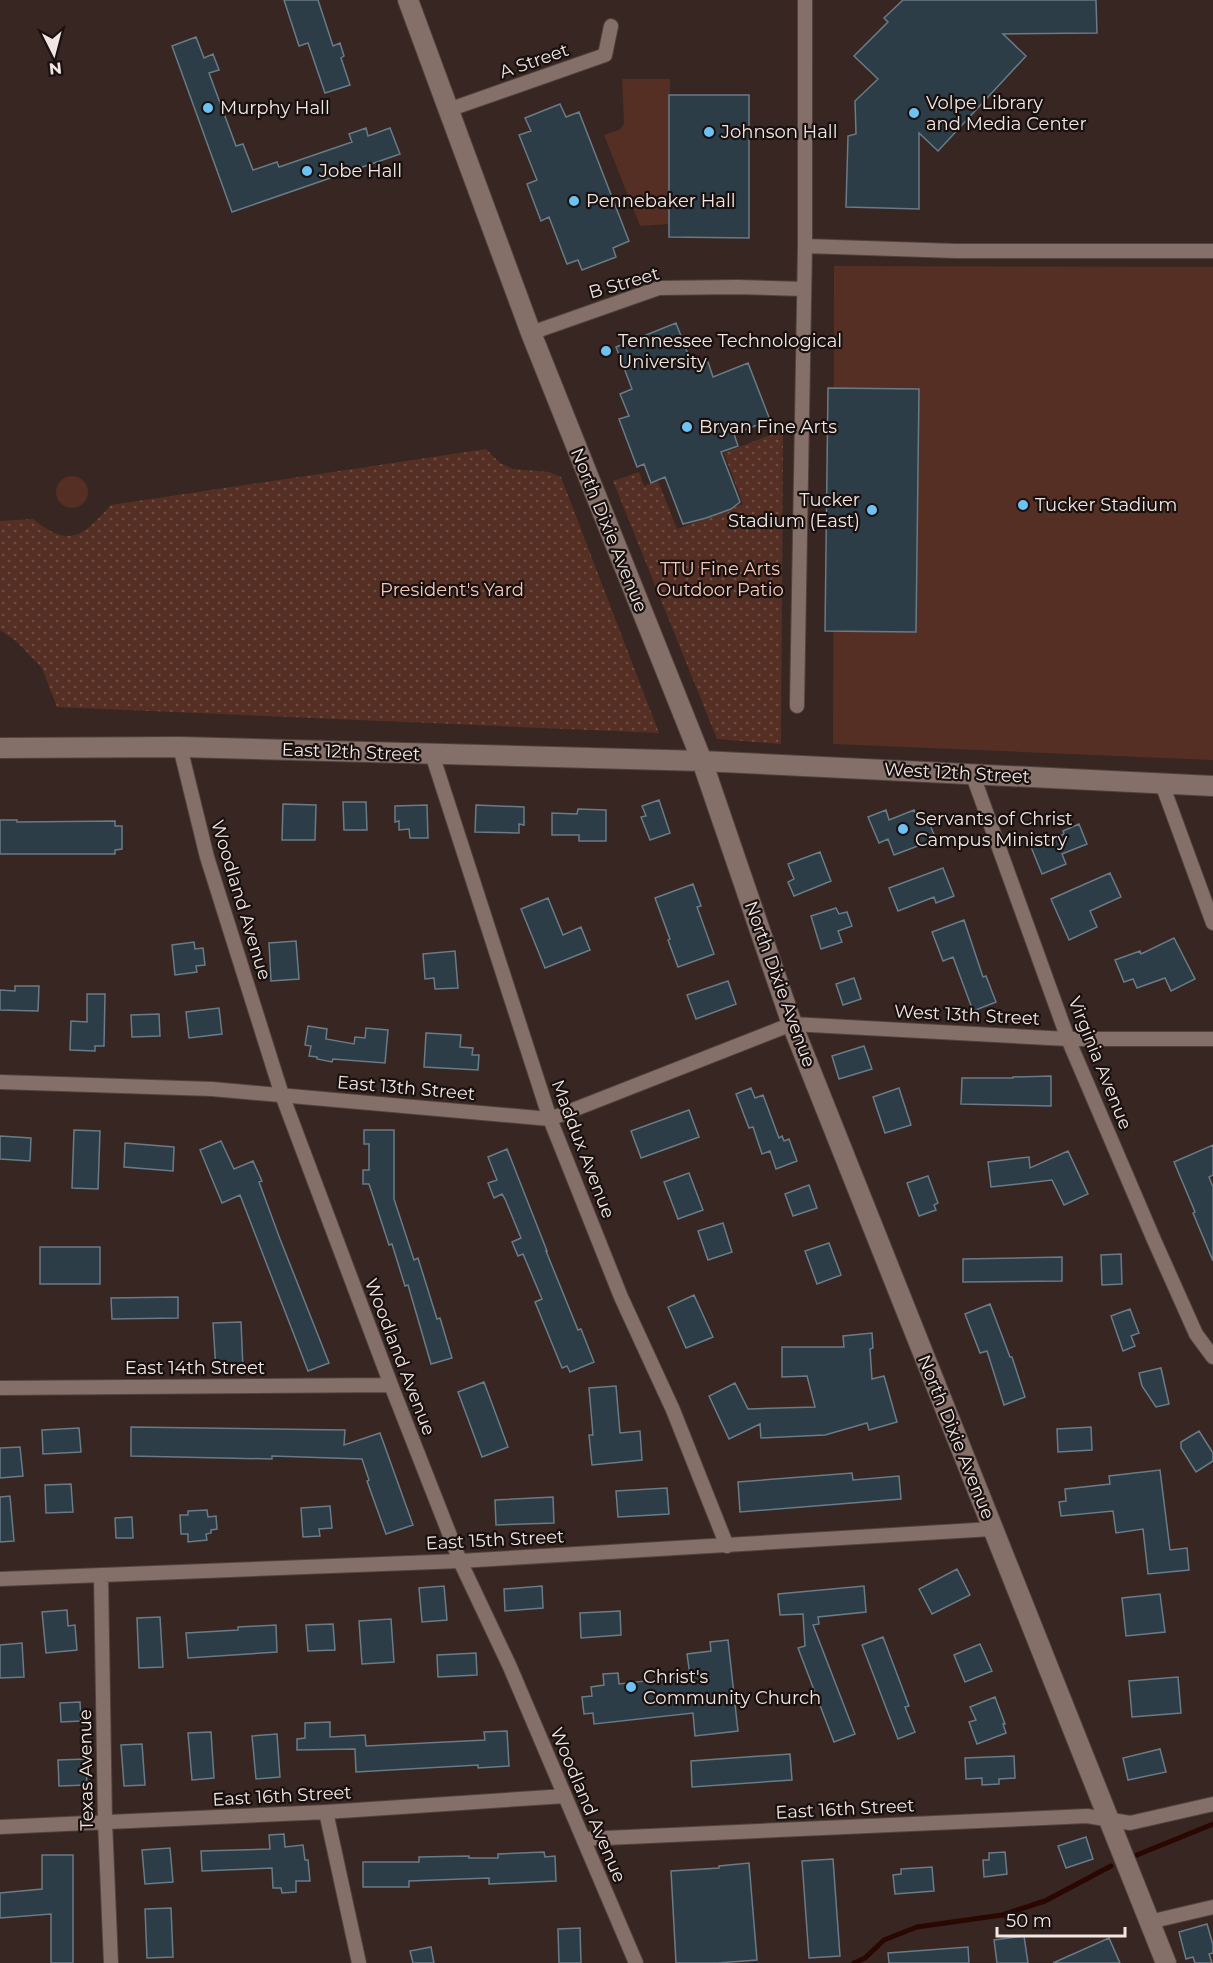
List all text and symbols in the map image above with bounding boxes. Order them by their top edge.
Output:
north arrow [24,24,84,84]
street label: A Street [496,39,572,83]
text: N [48,58,63,79]
place label: Volpe Library and Media Center [926,92,1087,135]
place label: Murphy Hall [220,97,330,119]
marker: Murphy Hall [201,101,215,115]
marker: Volpe Library and Media Center [907,106,921,120]
place label: Johnson Hall [720,121,838,143]
marker: Johnson Hall [702,125,716,139]
place label: Jobe Hall [318,160,402,182]
marker: Jobe Hall [300,164,314,178]
place label: Pennebaker Hall [586,190,736,212]
marker: Pennebaker Hall [567,194,581,208]
street label: B Street [586,262,662,304]
place label: Tennessee Technological University [618,330,842,373]
marker: Tennessee Technological University [599,344,613,358]
place label: Bryan Fine Arts [699,416,837,438]
marker: Bryan Fine Arts [680,420,694,434]
street label: North Dixie Avenue [566,445,652,615]
place label: Tucker Stadium (East) [728,489,860,532]
place label: Tucker Stadium [1035,494,1177,516]
marker: Tucker Stadium [1016,498,1030,512]
marker: Tucker Stadium (East) [865,503,879,517]
park label: TTU Fine Arts Outdoor Patio [656,558,784,601]
park label: President's Yard [380,579,524,601]
street label: East 12th Street [281,739,421,765]
street label: West 12th Street [884,758,1030,788]
place label: Servants of Christ Campus Ministry [915,808,1072,851]
street label: Woodland Avenue [206,817,276,983]
marker: Servants of Christ Campus Ministry [896,822,910,836]
street label: North Dixie Avenue [740,898,820,1070]
street label: Virginia Avenue [1063,993,1137,1133]
street label: West 13th Street [894,1000,1040,1030]
street label: East 13th Street [336,1071,476,1105]
street label: Maddux Avenue [546,1077,620,1221]
street label: Woodland Avenue [360,1275,440,1439]
street label: North Dixie Avenue [913,1352,999,1522]
street label: East 14th Street [125,1357,265,1379]
street label: East 15th Street [425,1525,565,1555]
place label: Christ's Community Church [643,1666,821,1709]
marker: Christ's Community Church [624,1680,638,1694]
street label: Texas Avenue [74,1709,98,1831]
street label: Woodland Avenue [545,1724,631,1886]
street label: East 16th Street [212,1781,352,1811]
street label: East 16th Street [775,1794,915,1824]
scale bar [997,1900,1124,1938]
text: 50 m [1006,1910,1052,1932]

